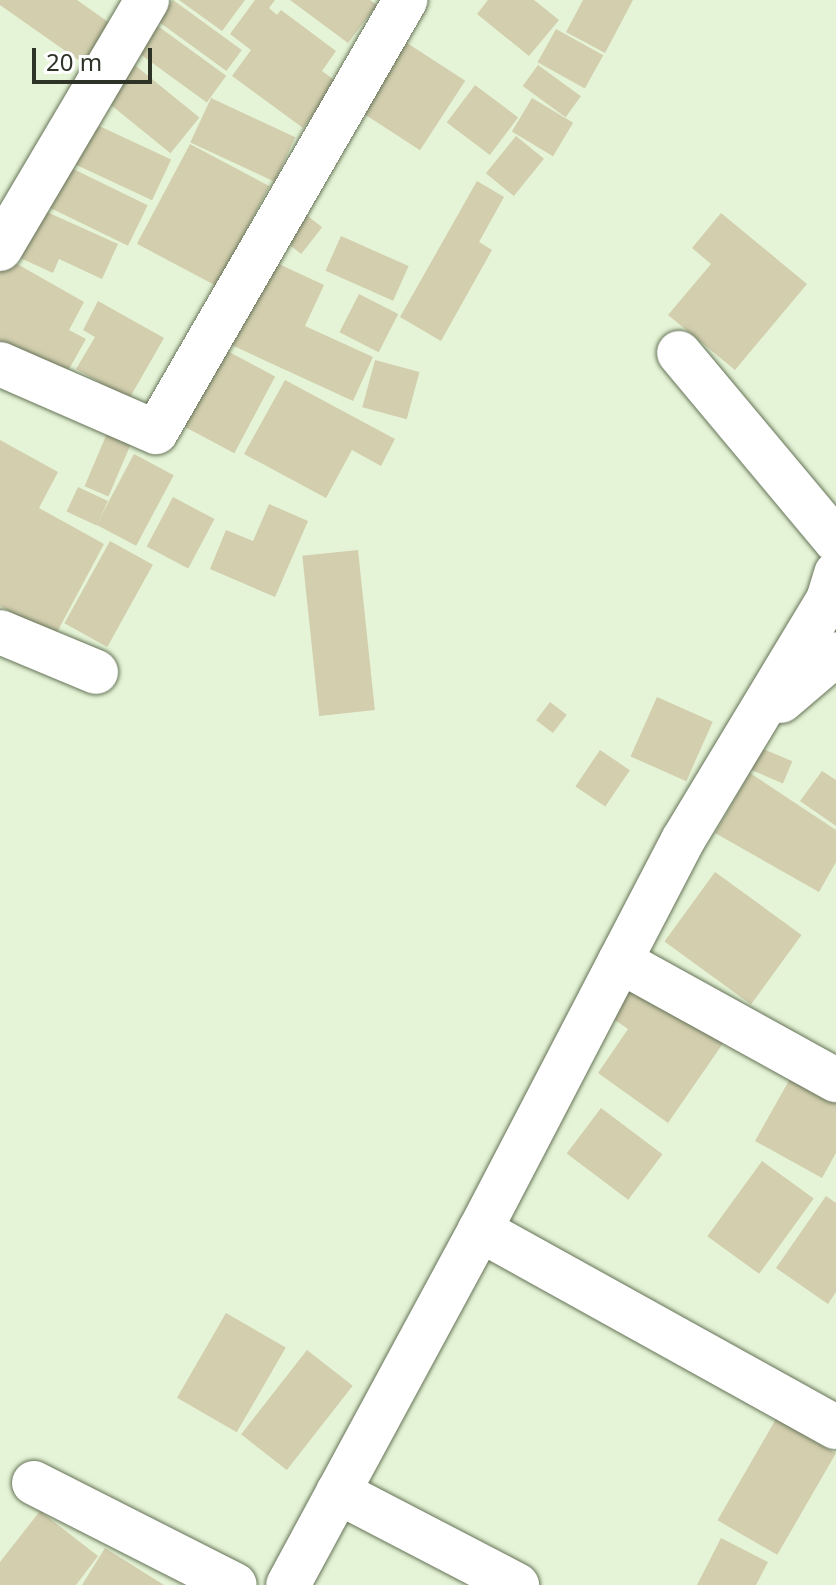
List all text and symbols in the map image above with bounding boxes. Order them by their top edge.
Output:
scale bar [36,32,156,82]
text: 20 m [46,45,102,78]

